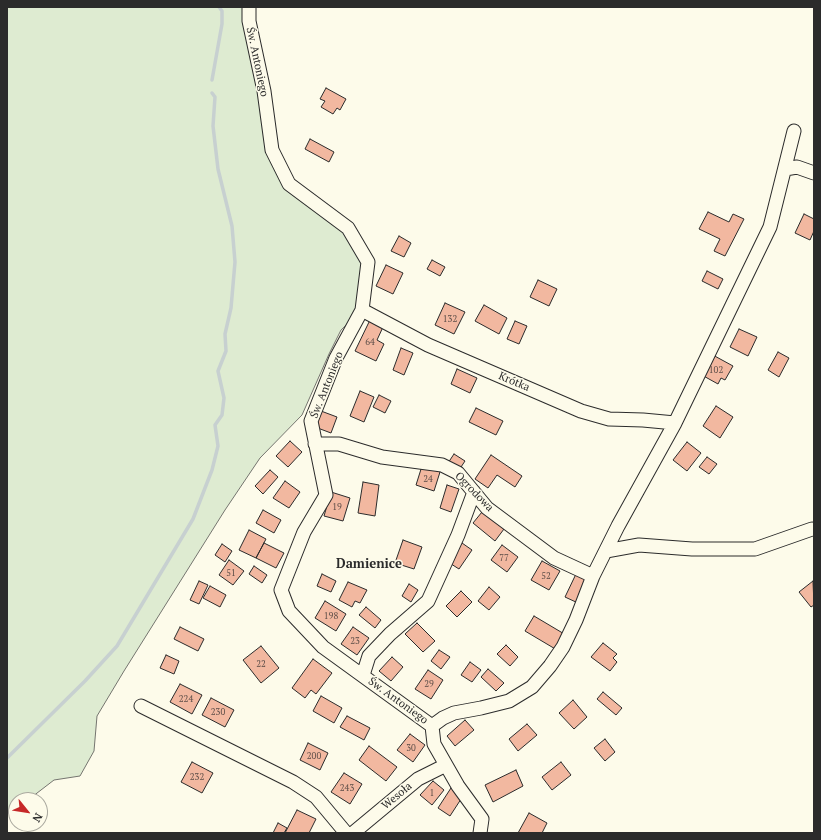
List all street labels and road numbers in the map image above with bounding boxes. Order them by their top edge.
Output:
street label: Św. Antoniego [243,26,271,98]
street label: Św. Antoniego [308,350,346,420]
street label: Krótka [496,370,532,394]
street label: Ogrodowa [452,469,496,515]
street label: Św. Antoniego [366,675,430,727]
street label: Wesoła [379,780,415,812]

